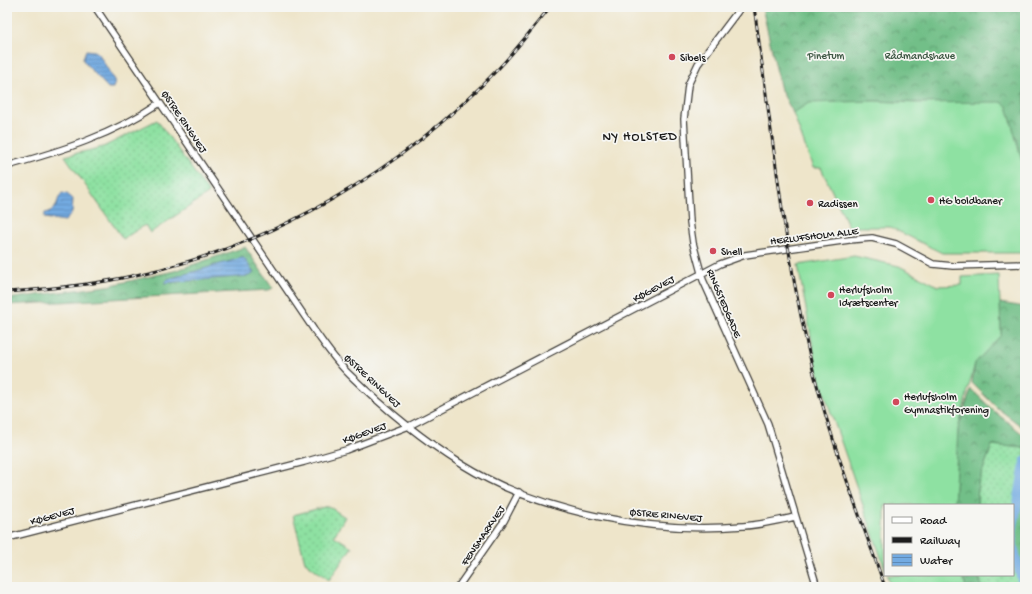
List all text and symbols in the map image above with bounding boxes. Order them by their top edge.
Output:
park label: Rådmandshave [885,50,956,63]
park label: Pinetum [807,51,845,63]
marker: Sibels [667,52,677,62]
place label: Sibels [680,53,706,65]
street label: ØSTRE RINGVEJ [158,89,209,156]
district label: NY HOLSTED [602,130,678,145]
marker: HG boldbaner [926,195,936,205]
place label: HG boldbaner [939,196,1003,208]
marker: Radissen [805,198,815,208]
place label: Radissen [818,199,858,211]
street label: HERLUFSHOLM ALLE [770,225,860,248]
marker: Shell [708,246,718,256]
place label: Shell [721,247,743,259]
street label: RINGSTEDGADE [703,268,743,341]
street label: KØGEVEJ [631,273,678,306]
place label: Herlufsholm Idrætscenter [839,284,899,310]
marker: Herlufsholm Idrætscenter [826,290,836,300]
street label: ØSTRE RINGVEJ [341,352,403,411]
place label: Herlufsholm Gymnastikforening [904,391,989,417]
marker: Herlufsholm Gymnastikforening [891,397,901,407]
street label: KØGEVEJ [341,420,389,447]
street label: FENSMARKVEJ [459,503,509,569]
legend [884,504,1014,576]
street label: KØGEVEJ [29,505,77,529]
street label: ØSTRE RINGVEJ [629,507,704,525]
text: Road [920,515,947,529]
text: Railway [920,535,960,549]
text: Water [920,555,954,569]

